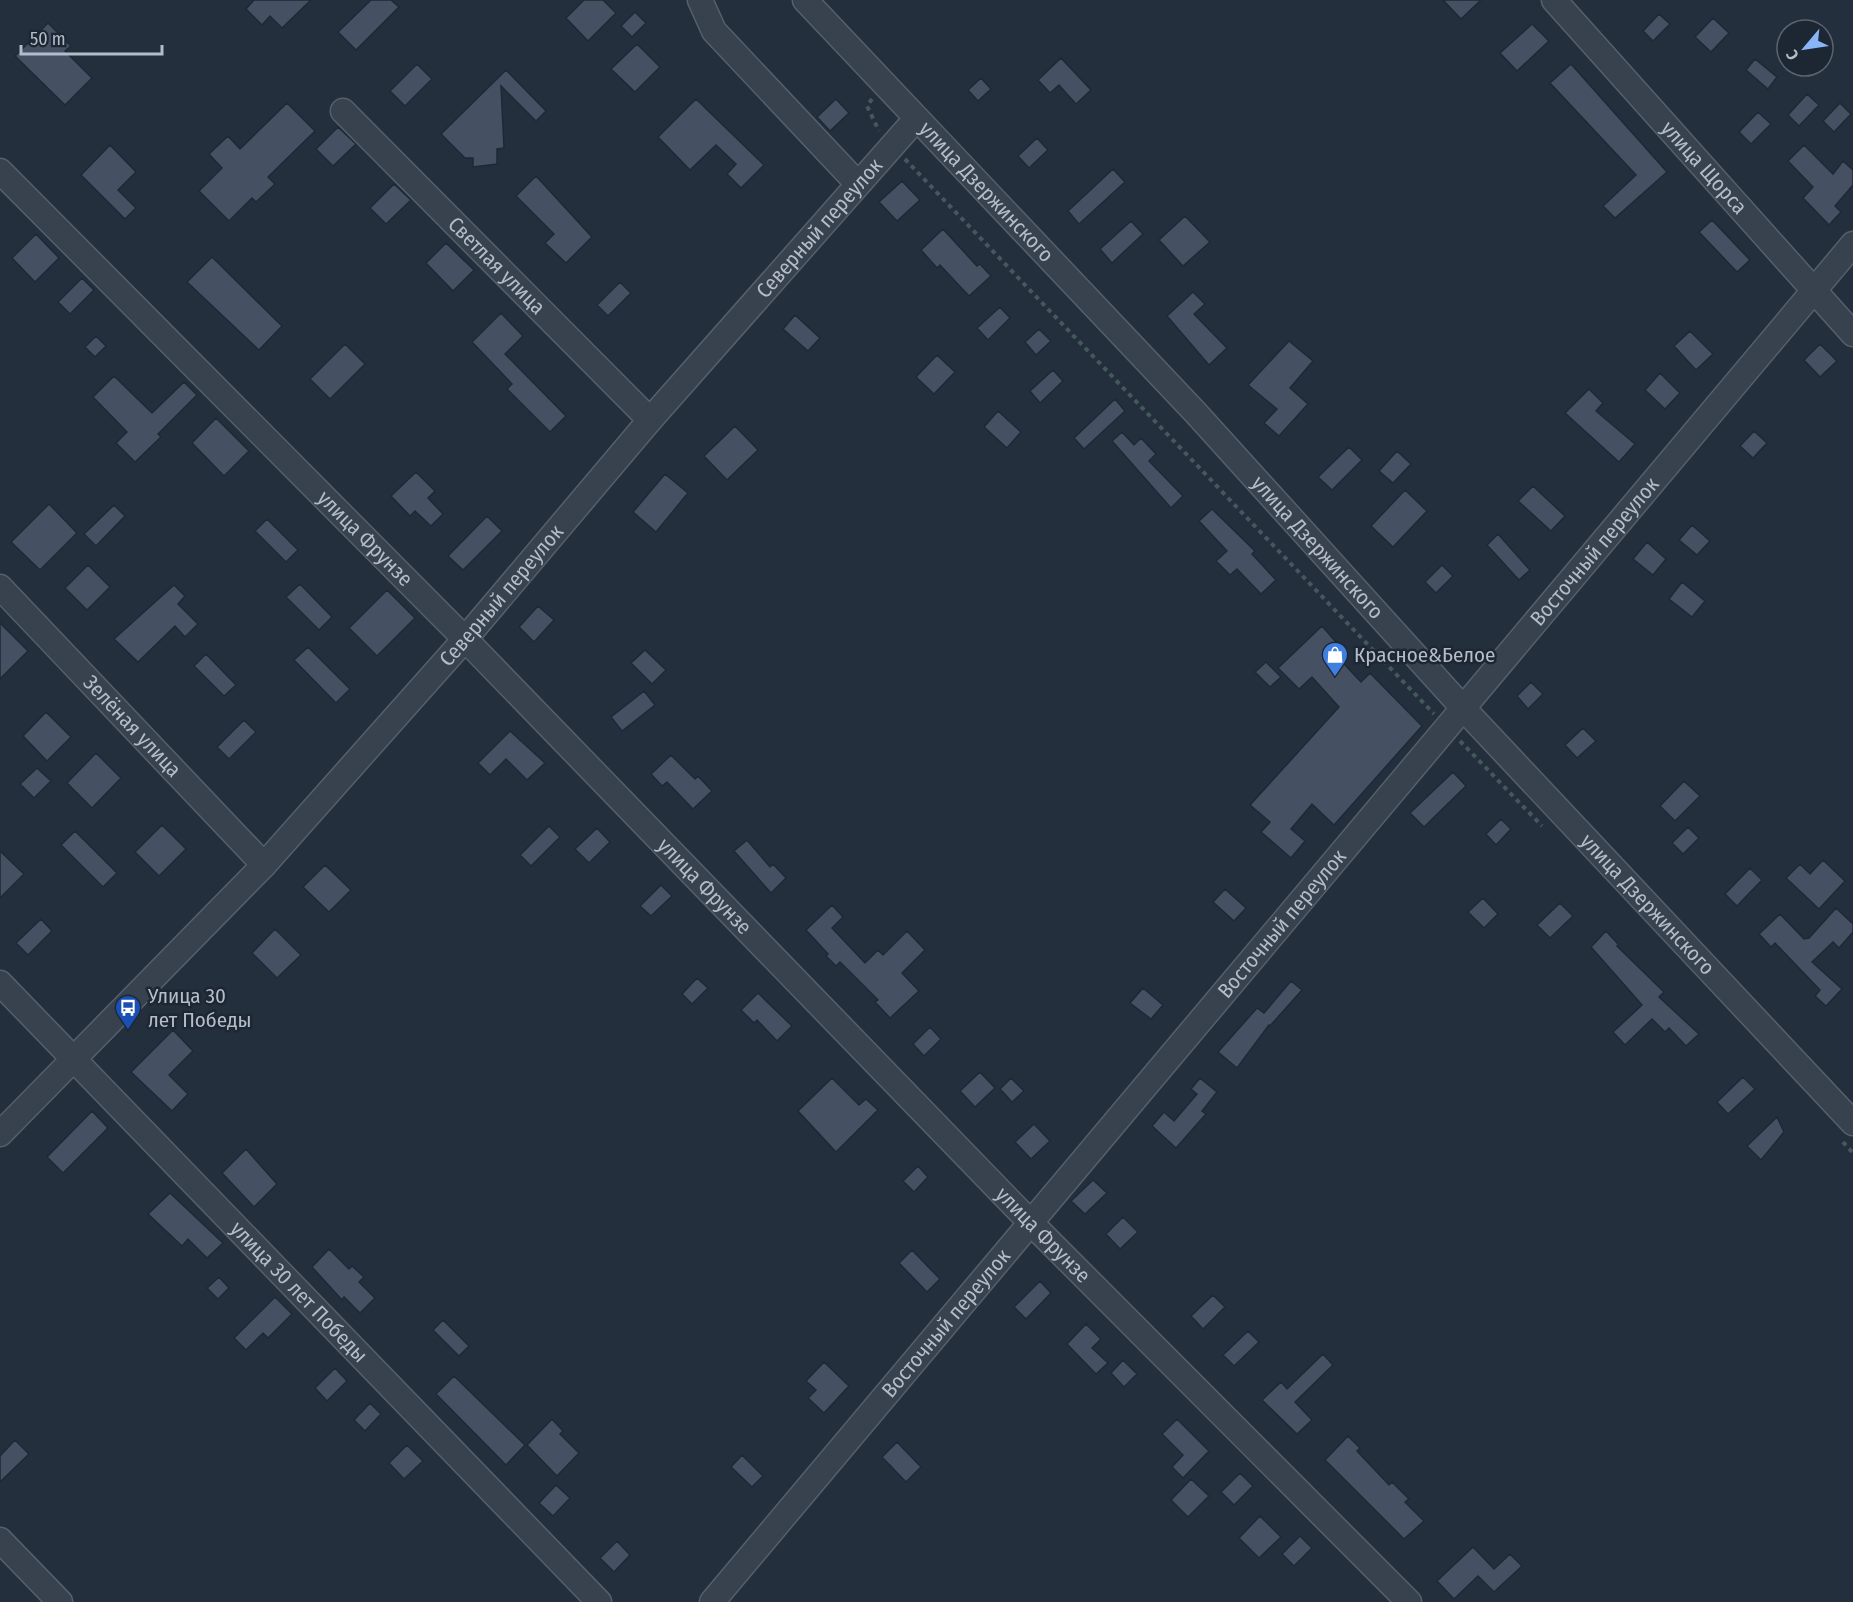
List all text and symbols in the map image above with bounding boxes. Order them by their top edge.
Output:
scale bar [21,18,162,56]
north arrow [1775,18,1835,78]
text: 50 m [30,28,66,50]
text: С [1782,46,1803,63]
street label: улица Дзержинского [914,116,1059,268]
street label: улица Щорса [1656,116,1753,220]
street label: Северный переулок [751,153,888,303]
street label: Светлая улица [443,211,551,320]
street label: улица Дзержинского [1246,470,1389,624]
street label: Восточный переулок [1525,472,1665,631]
street label: улица Фрунзе [312,485,418,592]
street label: Северный переулок [434,519,569,672]
shop icon: Красное&Белое [1320,640,1350,678]
place label: Красное&Белое [1354,642,1495,668]
street label: Зелёная улица [78,670,187,783]
street label: улица Дзержинского [1575,828,1720,980]
street label: улица Фрунзе [652,833,757,940]
street label: Восточный переулок [1212,844,1352,1003]
place label: Улица 30 лет Победы [147,983,251,1033]
bus stop icon: Улица 30 лет Победы [113,993,143,1031]
street label: улица Фрунзе [990,1182,1096,1288]
street label: улица 30 лет Победы [225,1216,373,1368]
street label: Восточный переулок [876,1244,1016,1403]

